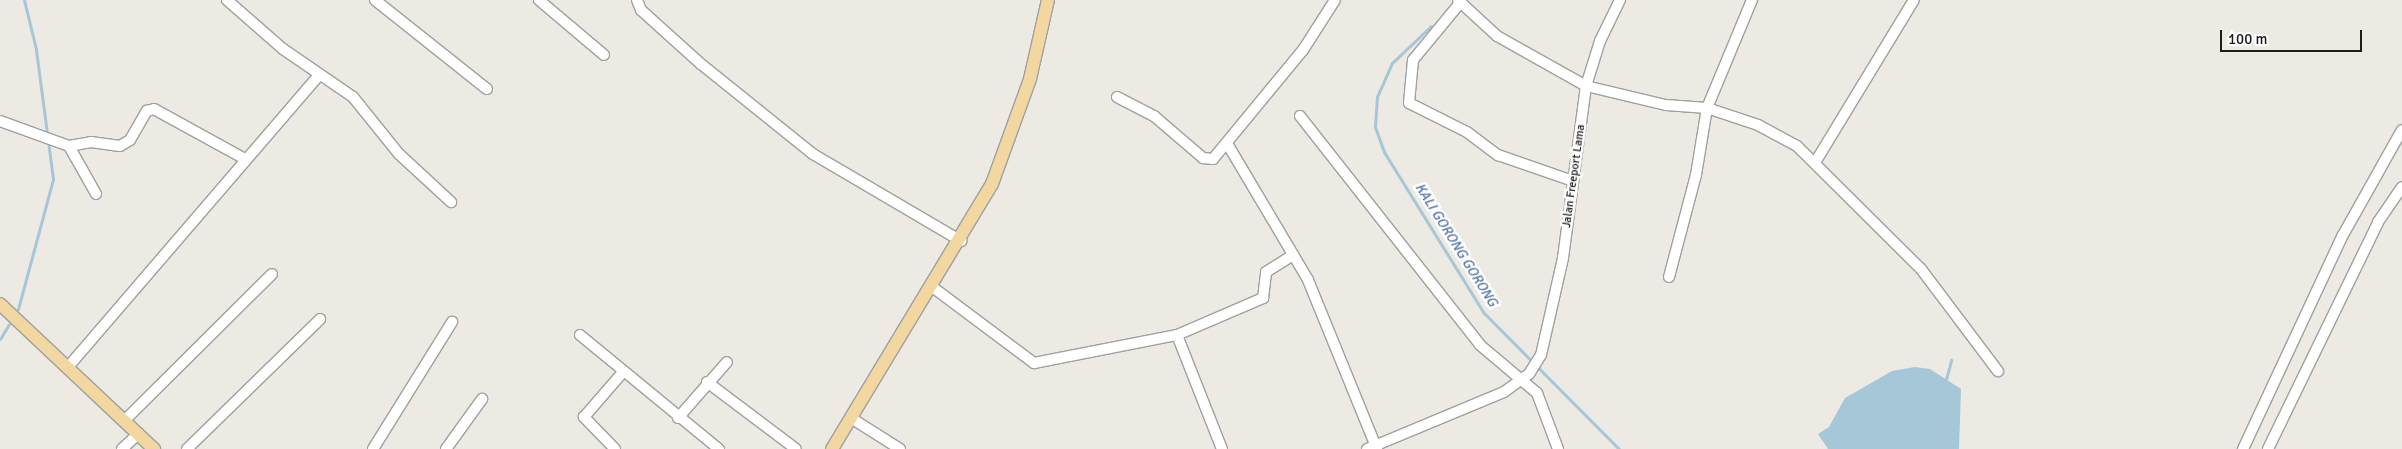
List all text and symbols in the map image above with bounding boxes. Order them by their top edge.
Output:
scale bar [2222,20,2364,52]
text: 100 m [2228,30,2268,48]
street label: Jalan Freeport Lama [1560,123,1588,229]
water label: KALI GORONG GORONG [1411,180,1501,310]

